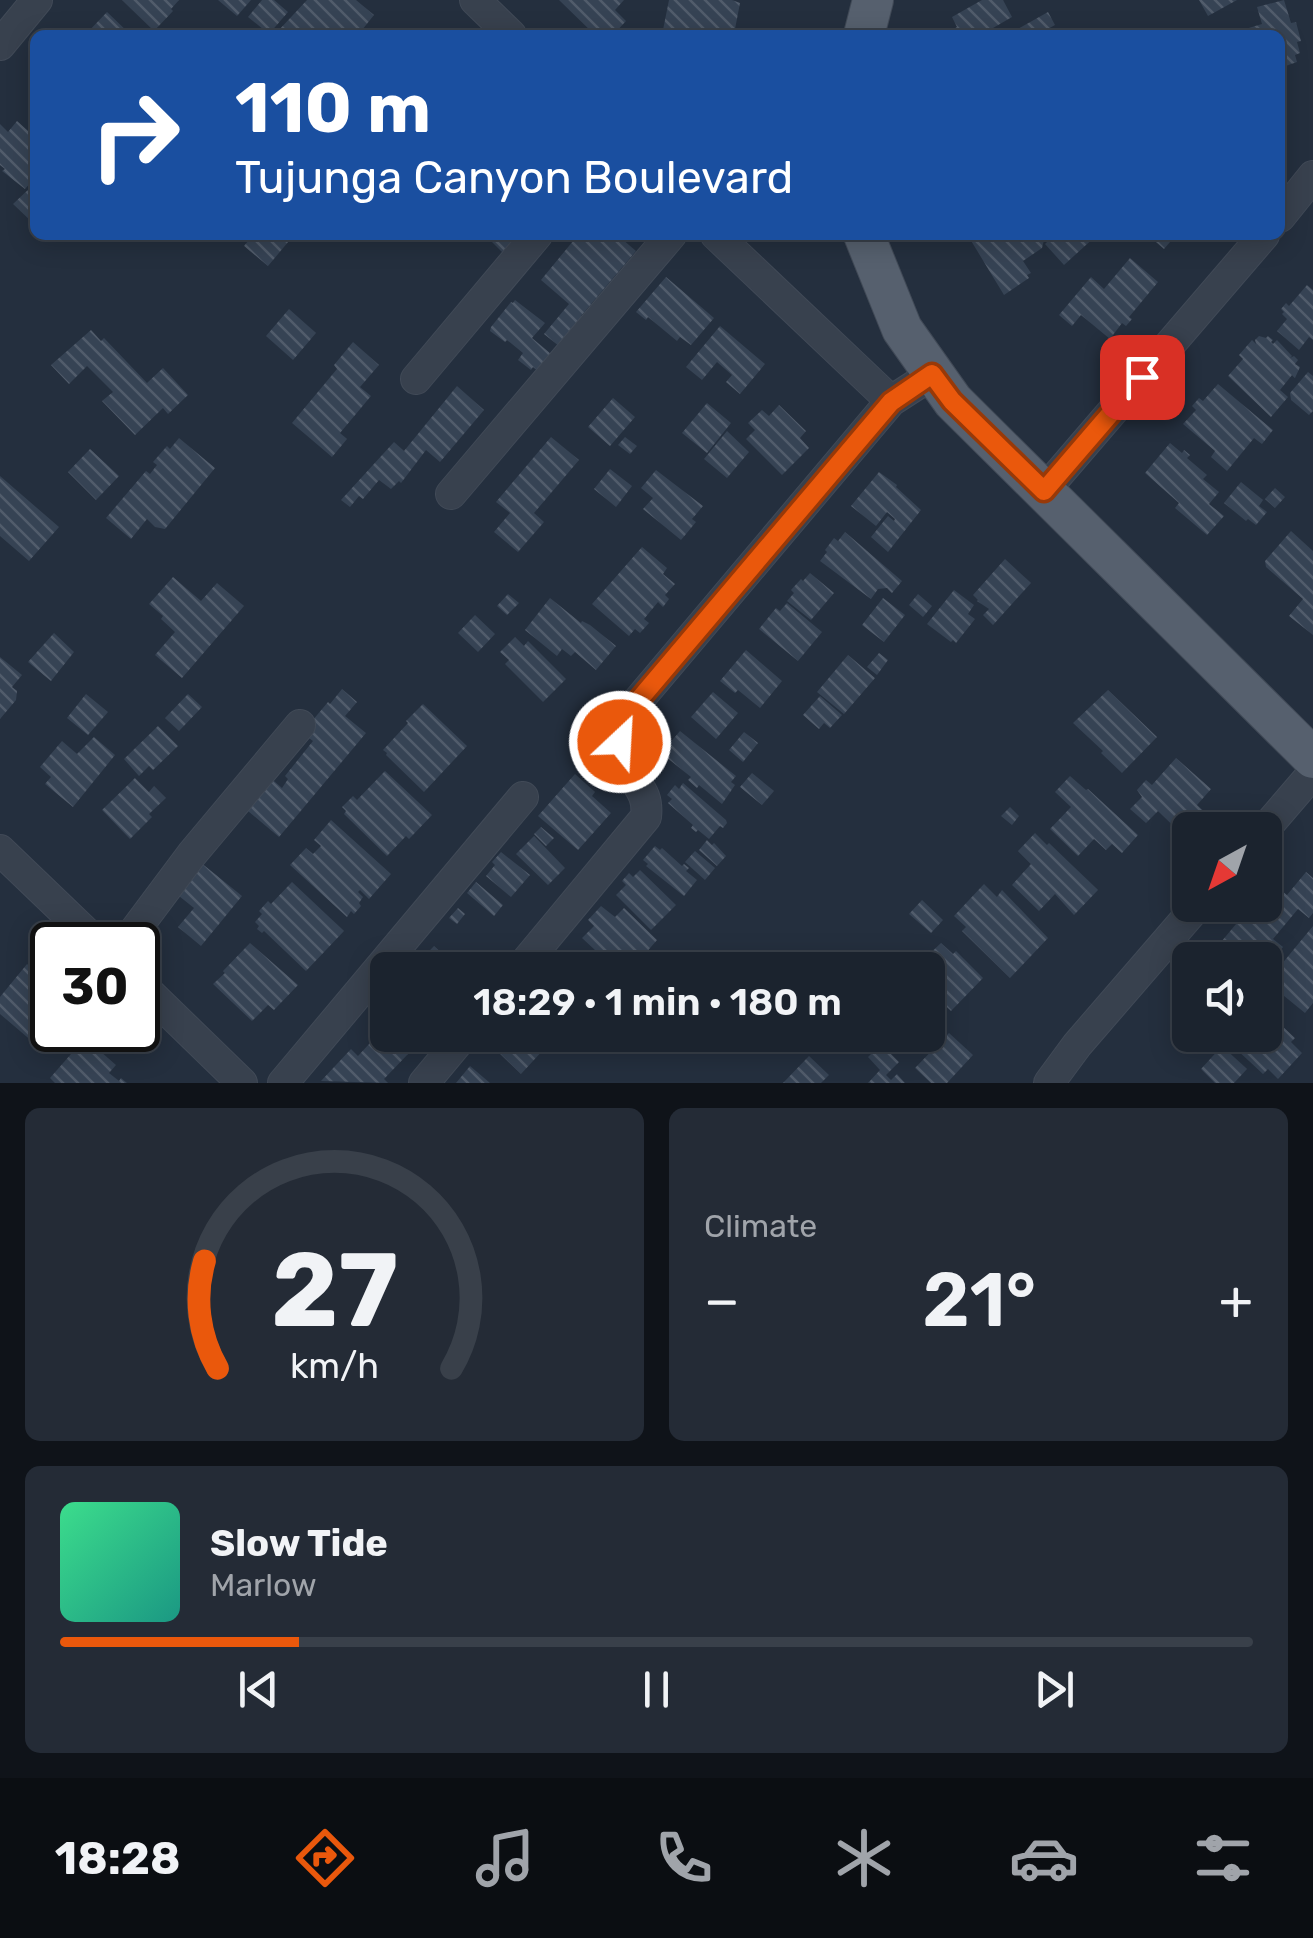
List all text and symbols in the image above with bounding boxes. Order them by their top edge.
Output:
text: 110 m [235,67,431,150]
icon: right [70,70,200,200]
text: Tujunga Canyon Boulevard [235,151,793,204]
pin [1100,335,1185,420]
icon: arrive [1115,350,1170,405]
position arrow [568,690,672,794]
north arrow [1172,812,1282,922]
map controls [1172,812,1282,1052]
speed limit sign: 30 [30,922,160,1052]
button: sound [1172,942,1282,1052]
text: 18:29 · 1 min · 180 m [473,979,842,1025]
text: Climate [704,1207,817,1245]
text: 27 [271,1229,398,1352]
text: 21° [922,1256,1036,1345]
text: − [704,1268,740,1333]
text: + [1219,1268,1253,1333]
text: km/h [290,1345,379,1387]
text: Slow Tide [210,1520,388,1566]
text: Marlow [210,1566,317,1604]
icon: previous [231,1662,286,1717]
icon: pause [629,1662,684,1717]
icon: next [1027,1662,1082,1717]
icon: directions [290,1823,360,1893]
icon: music [470,1823,540,1893]
icon: phone [649,1823,719,1893]
icon: climate [829,1823,899,1893]
icon: car [1009,1823,1079,1893]
icon: filters [1188,1823,1258,1893]
text: 18:28 [55,1832,180,1885]

